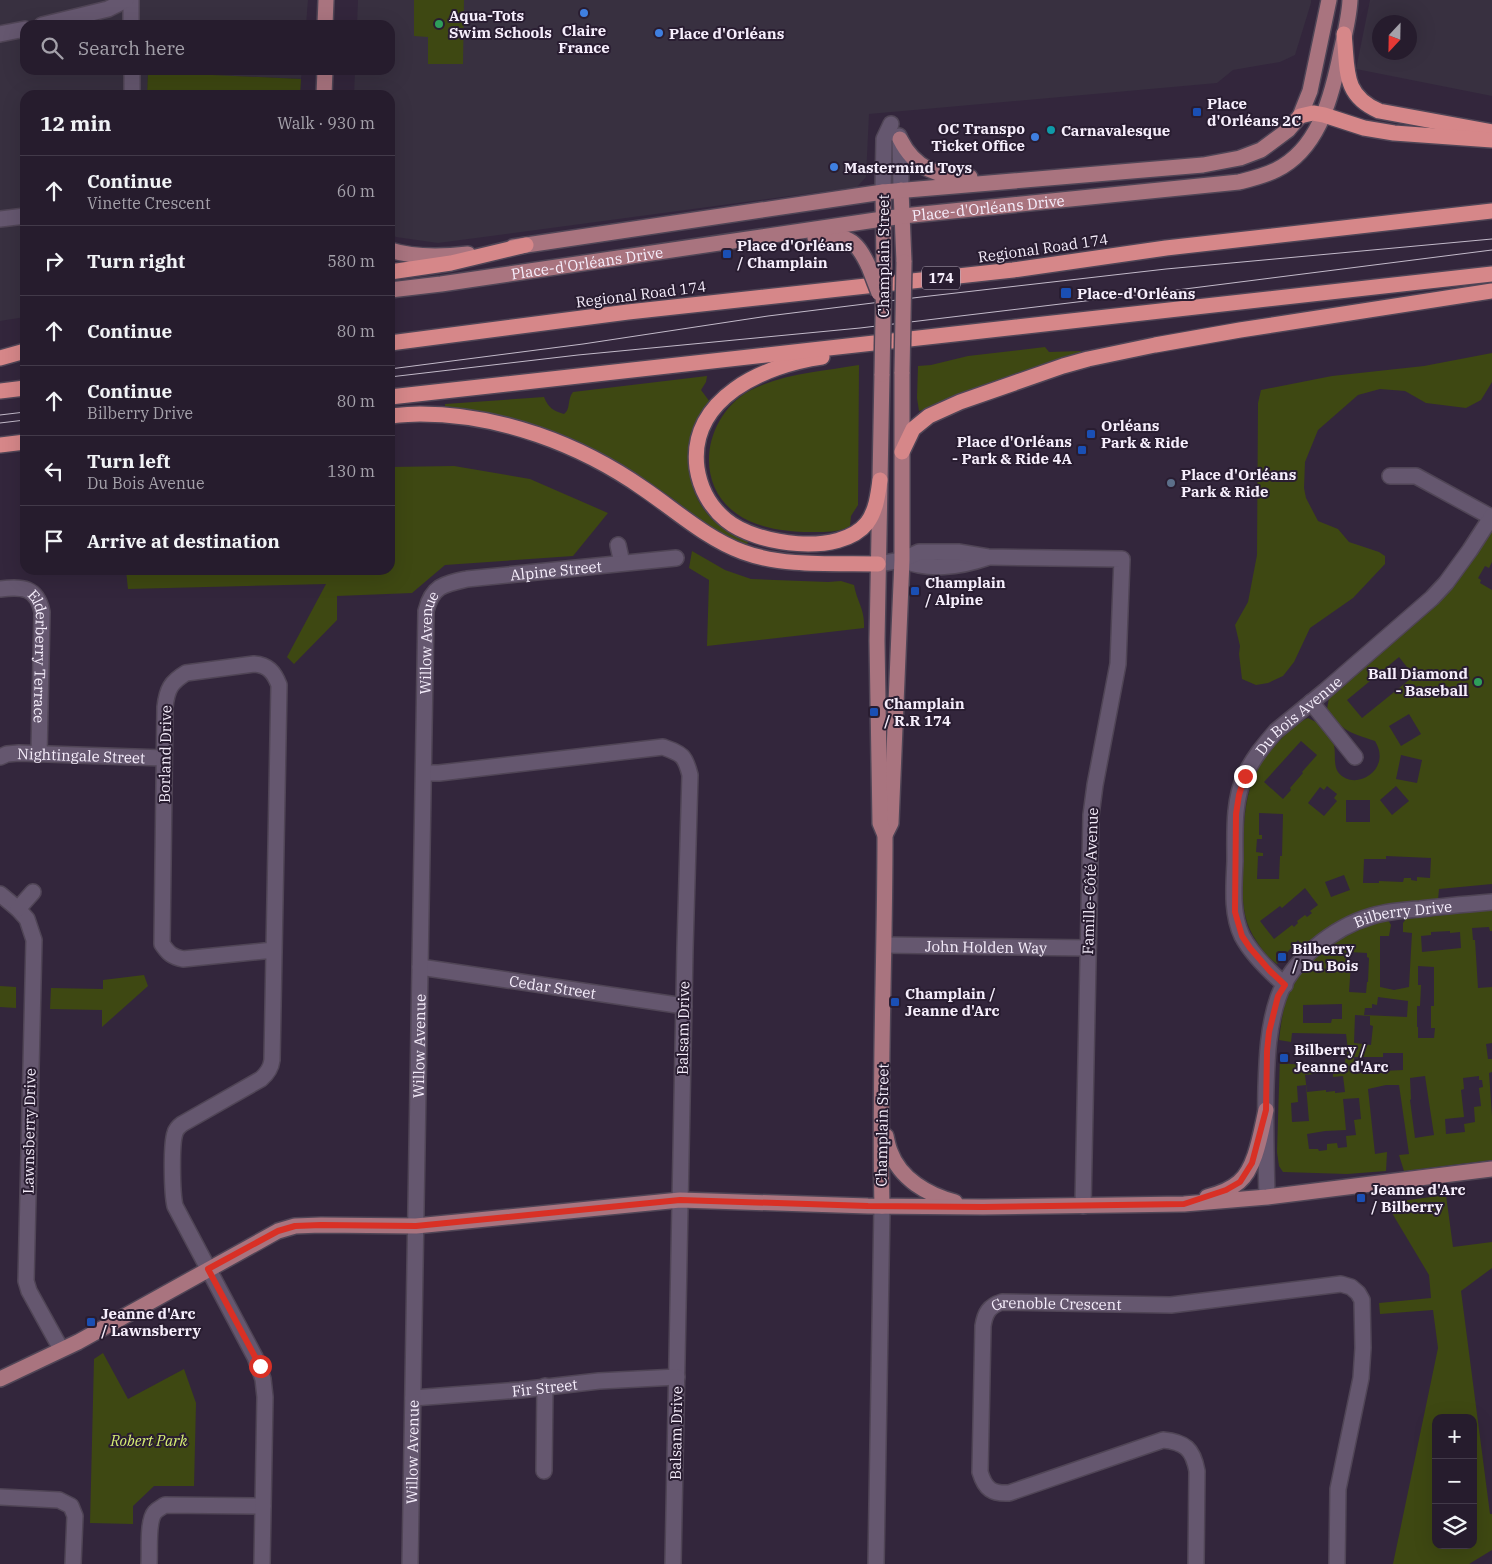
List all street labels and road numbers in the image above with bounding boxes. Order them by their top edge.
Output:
street label: Place-d'Orléans Drive [911,190,1065,225]
street label: Champlain Street [874,194,893,318]
street label: Regional Road 174 [977,229,1109,267]
street label: Place-d'Orléans Drive [510,242,664,283]
road number: 174 [922,266,960,290]
street label: Regional Road 174 [575,277,707,311]
street label: Alpine Street [509,556,603,584]
street label: Elderberry Terrace [24,585,52,723]
street label: Willow Avenue [415,587,442,694]
street label: Du Bois Avenue [1251,671,1346,759]
street label: Borland Drive [155,705,175,803]
street label: Nightingale Street [17,743,146,767]
street label: Famille-Côté Avenue [1078,807,1102,955]
street label: Bilberry Drive [1351,896,1453,931]
street label: John Holden Way [925,936,1047,957]
street label: Cedar Street [508,971,597,1002]
street label: Balsam Drive [673,981,693,1075]
street label: Willow Avenue [408,994,429,1098]
street label: Champlain Street [871,1063,893,1187]
street label: Lawnsberry Drive [18,1068,40,1194]
street label: Grenoble Crescent [988,1292,1122,1315]
street label: Fir Street [511,1374,578,1400]
street label: Balsam Drive [666,1386,686,1480]
street label: Willow Avenue [402,1400,422,1504]

